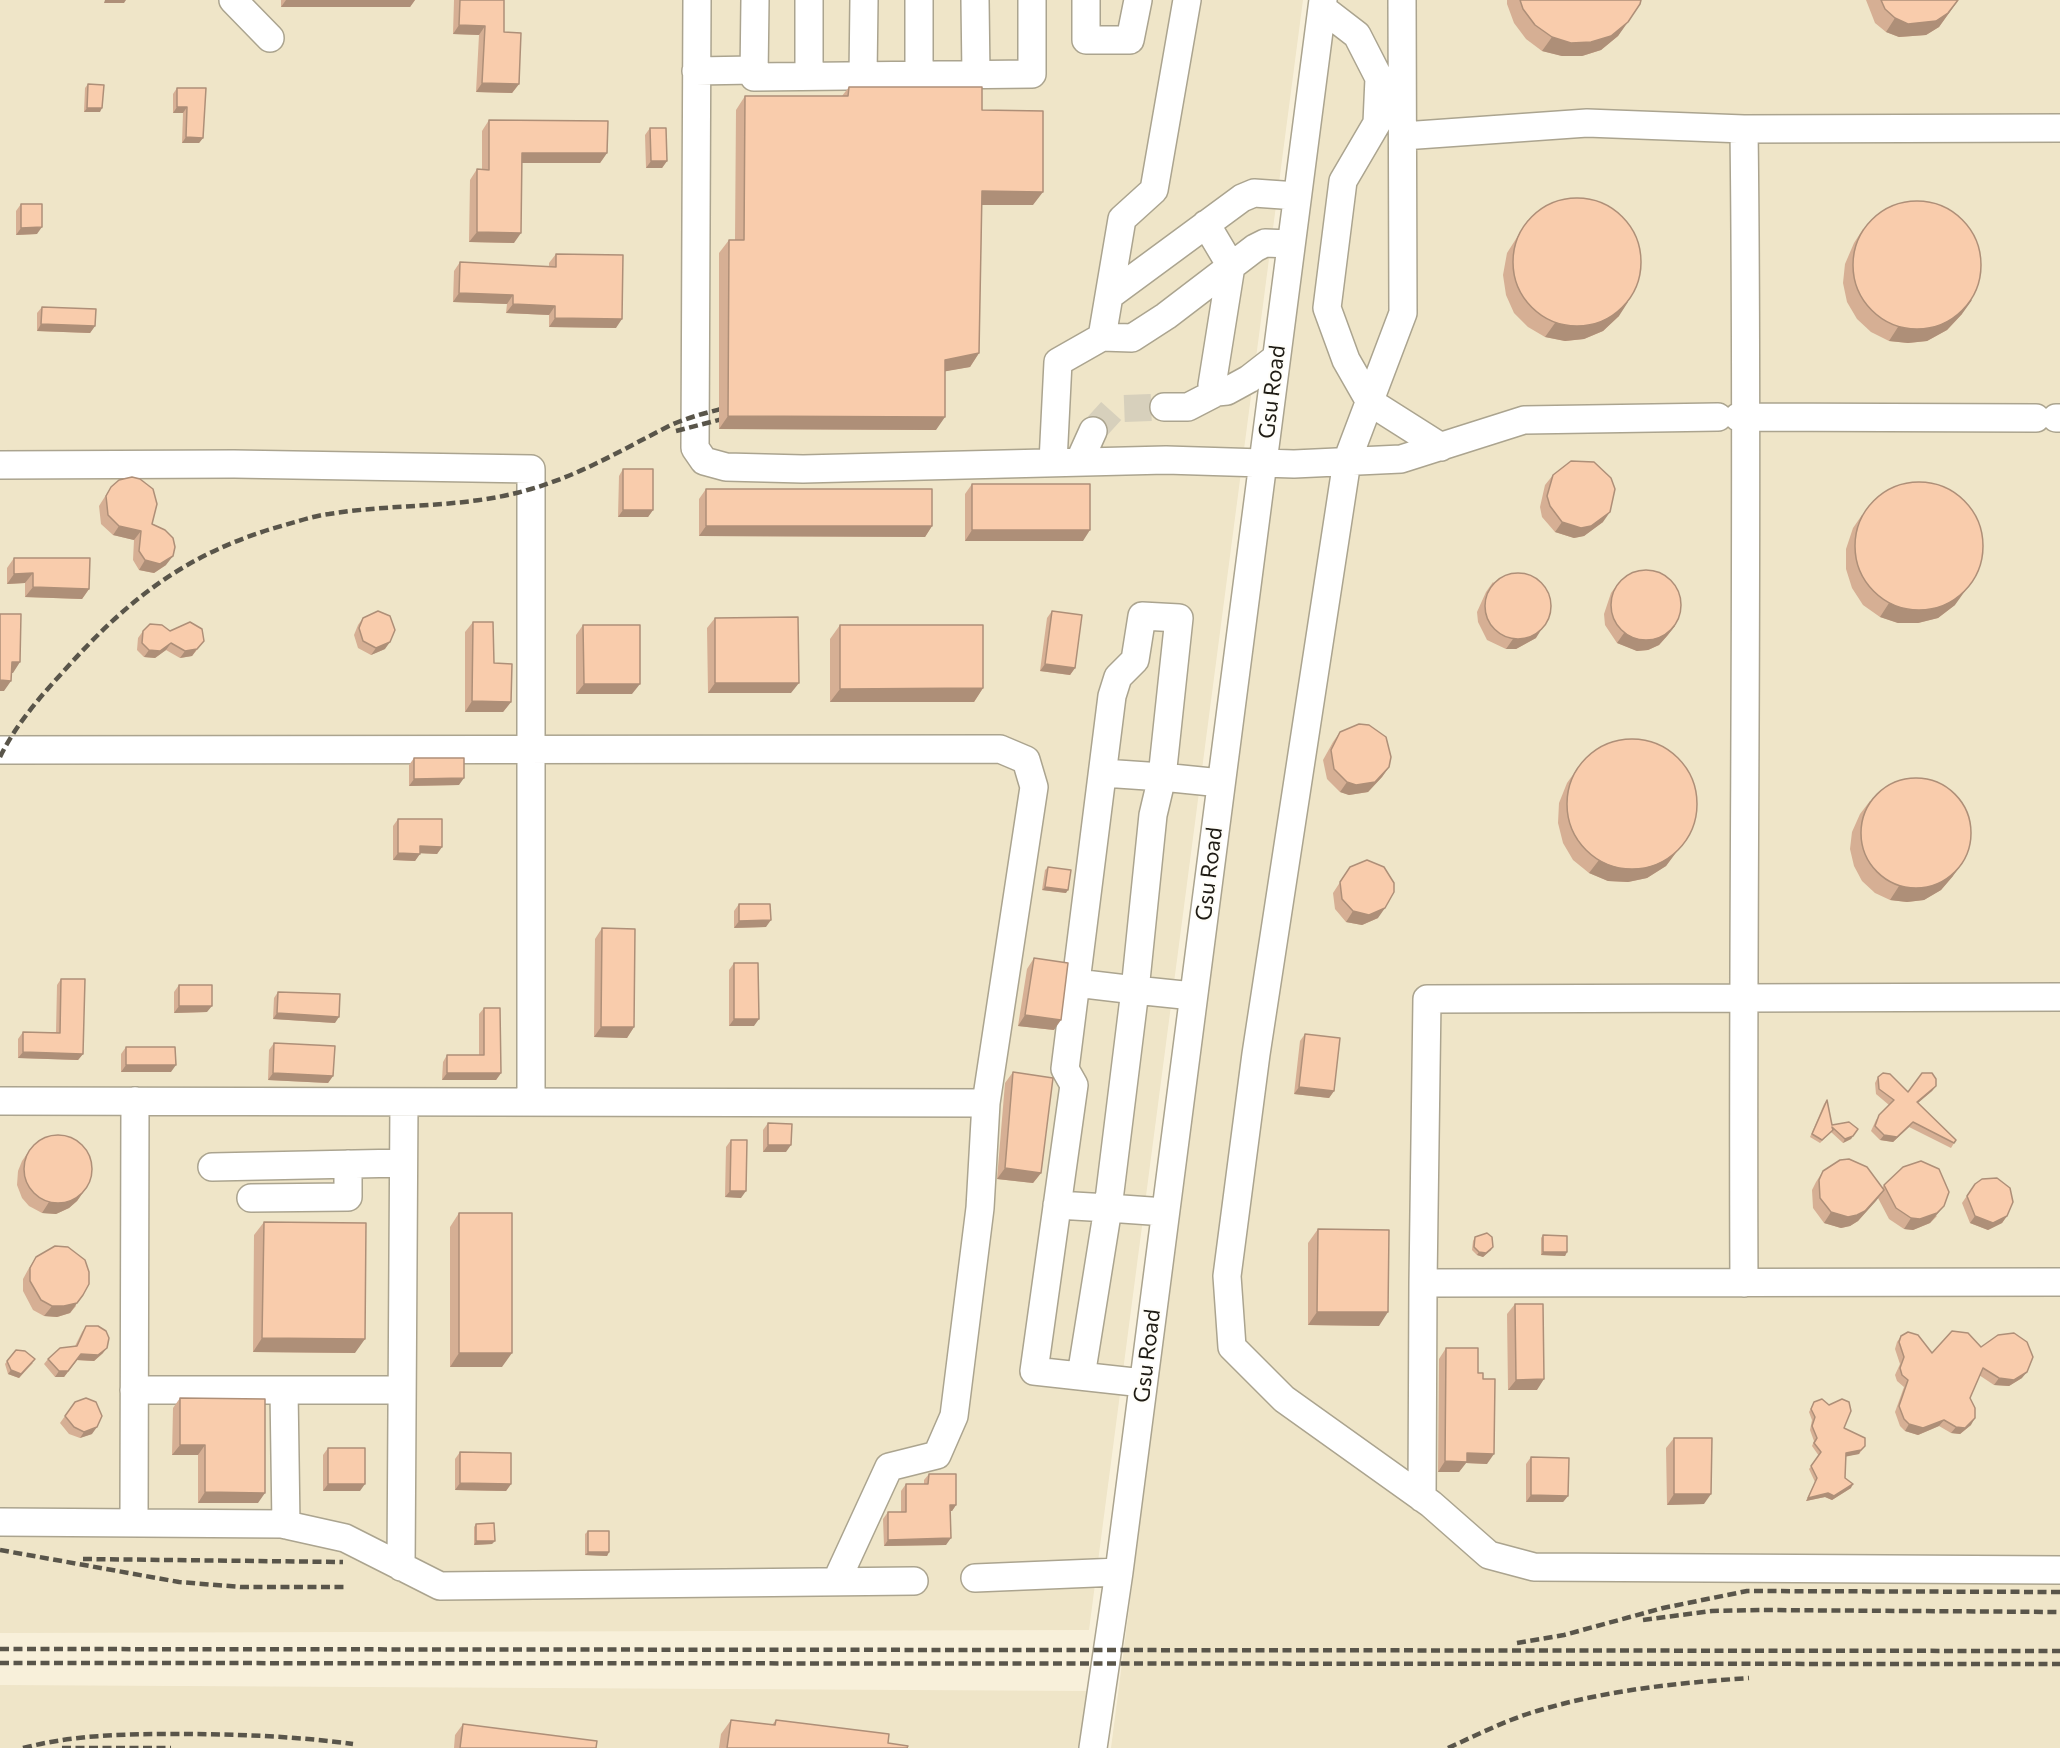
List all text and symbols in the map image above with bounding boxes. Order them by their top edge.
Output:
street label: Gsu Road [1253,344,1291,440]
street label: Gsu Road [1190,826,1228,922]
street label: Gsu Road [1128,1308,1166,1404]

